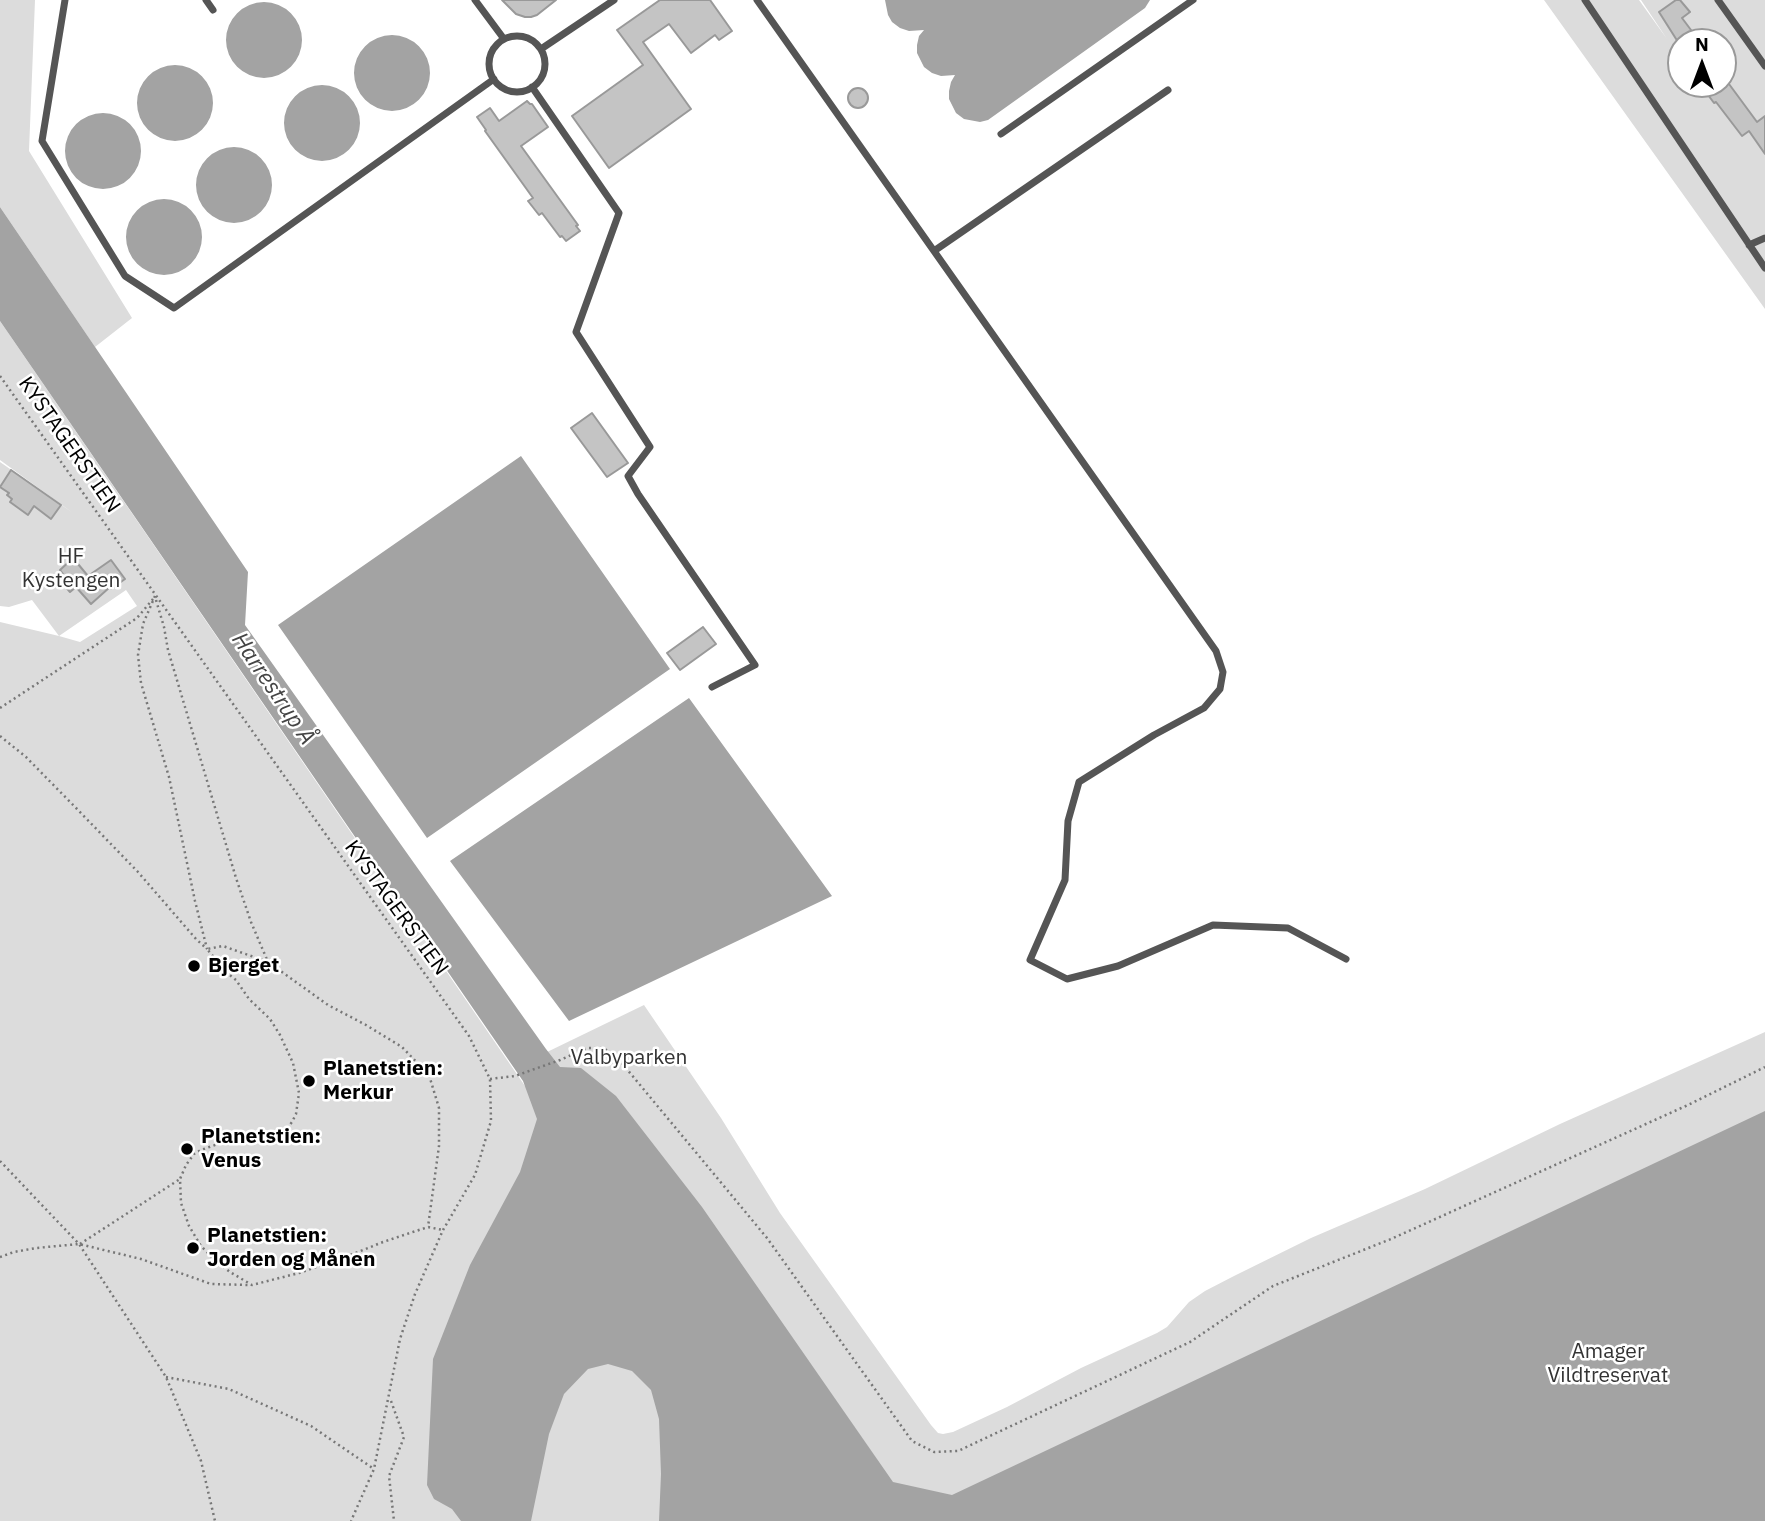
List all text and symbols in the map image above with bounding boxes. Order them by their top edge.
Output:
north arrow [1667,28,1737,98]
text: N [1695,32,1709,56]
street label: KYSTAGERSTIEN [13,372,125,518]
park label: HF Kystengen [22,544,120,594]
water label: Harrestrup Å [225,628,321,750]
street label: KYSTAGERSTIEN [339,836,453,980]
place label: Bjerget [208,953,279,979]
marker: Bjerget [186,958,202,974]
park label: Valbyparken [571,1045,687,1071]
place label: Planetstien: Merkur [323,1056,443,1106]
marker: Planetstien: Merkur [301,1073,317,1089]
place label: Planetstien: Venus [201,1124,321,1174]
marker: Planetstien: Venus [179,1141,195,1157]
place label: Planetstien: Jorden og Månen [207,1223,375,1273]
marker: Planetstien: Jorden og Månen [185,1240,201,1256]
park label: Amager Vildtreservat [1548,1339,1668,1389]

